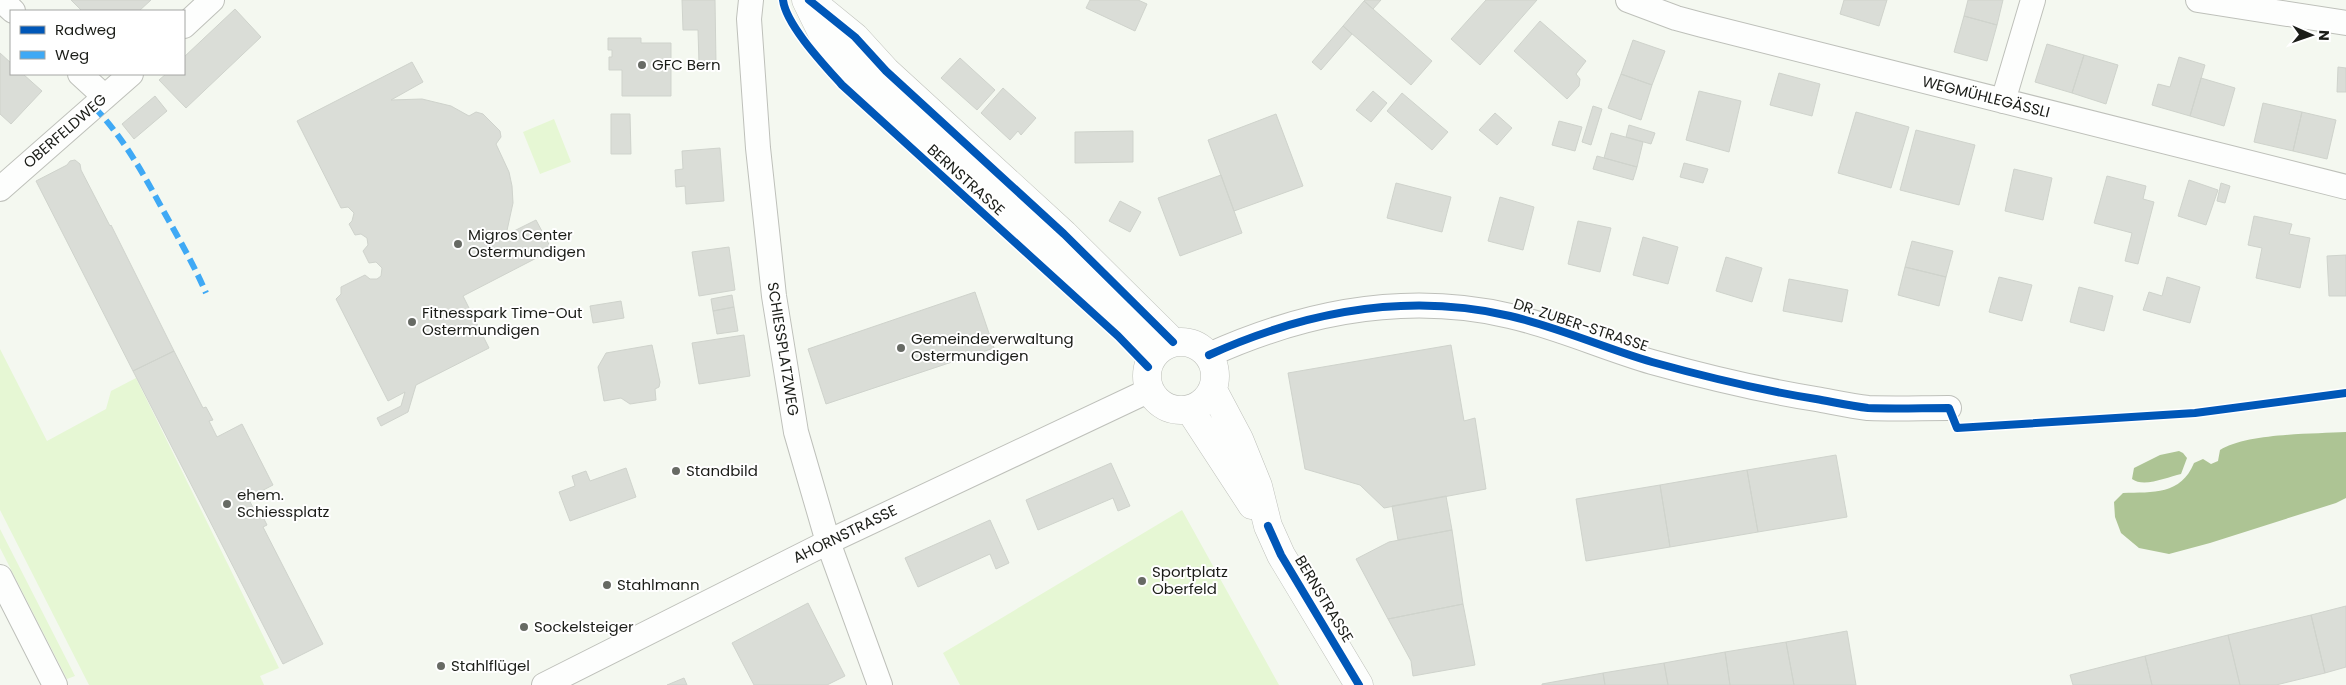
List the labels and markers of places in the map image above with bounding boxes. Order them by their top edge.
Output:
place label: GFC Bern [652,54,721,75]
marker: GFC Bern [636,59,648,71]
place label: Migros Center Ostermundigen [468,224,586,262]
marker: Migros Center Ostermundigen [452,238,464,250]
place label: Fitnesspark Time-Out Ostermundigen [422,302,583,340]
marker: Fitnesspark Time-Out Ostermundigen [406,316,418,328]
place label: Gemeindeverwaltung Ostermundigen [911,328,1074,366]
marker: Gemeindeverwaltung Ostermundigen [895,342,907,354]
place label: Standbild [686,460,758,481]
marker: Standbild [670,465,682,477]
place label: ehem. Schiessplatz [237,484,330,522]
marker: ehem. Schiessplatz [221,498,233,510]
place label: Sportplatz Oberfeld [1152,561,1228,599]
place label: Stahlmann [617,574,700,595]
marker: Sportplatz Oberfeld [1136,575,1148,587]
marker: Stahlmann [601,579,613,591]
place label: Sockelsteiger [534,616,634,637]
marker: Sockelsteiger [518,621,530,633]
place label: Stahlflügel [451,655,530,676]
marker: Stahlflügel [435,660,447,672]

